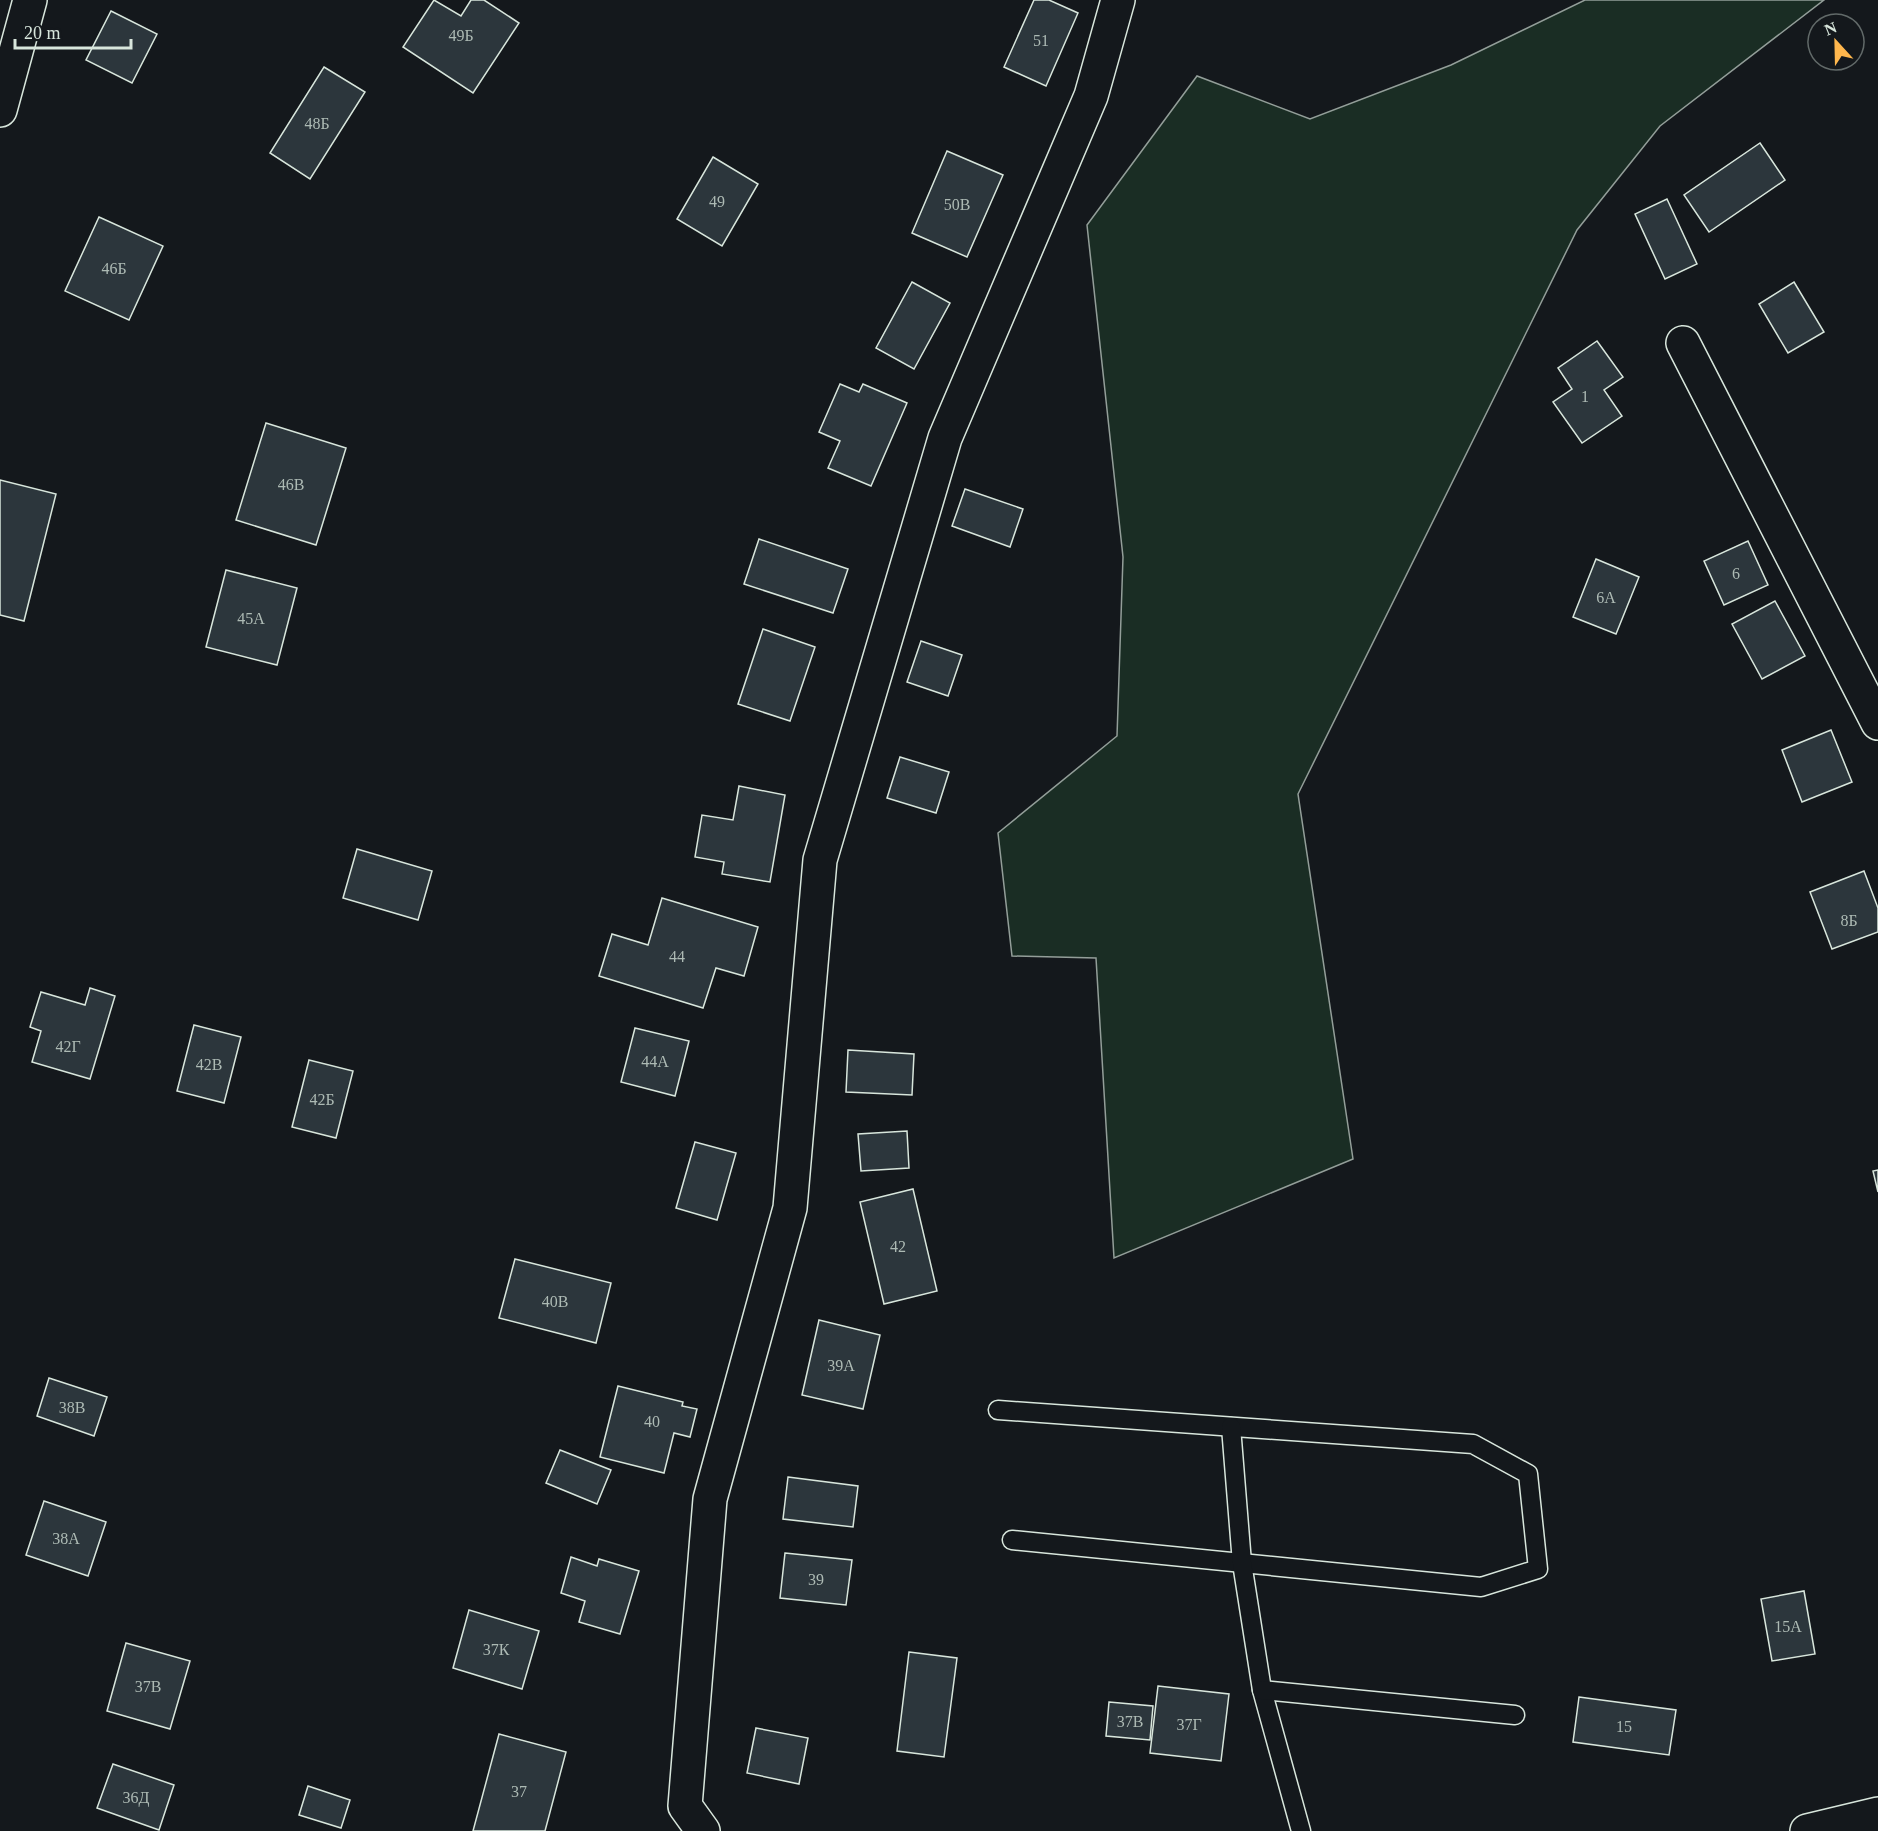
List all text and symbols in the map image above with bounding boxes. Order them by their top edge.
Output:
scale bar [15,12,130,50]
north arrow [1806,12,1866,72]
text: N [1822,18,1840,39]
text: 20 m [24,23,61,43]
house number: 49Б [448,27,474,44]
house number: 51 [1033,32,1049,49]
house number: 48Б [304,115,330,132]
house number: 49 [709,193,725,210]
house number: 50В [944,196,970,213]
house number: 46Б [101,260,127,277]
house number: 1 [1581,388,1589,405]
house number: 46В [278,476,304,493]
house number: 6 [1732,565,1740,582]
house number: 6А [1596,589,1616,606]
house number: 45А [237,610,265,627]
house number: 8Б [1840,912,1858,929]
house number: 44 [669,948,685,965]
house number: 42Г [55,1038,81,1055]
house number: 44А [641,1053,669,1070]
house number: 42В [196,1056,222,1073]
house number: 42Б [309,1091,335,1108]
house number: 42 [890,1238,906,1255]
house number: 40В [542,1293,568,1310]
house number: 39А [827,1357,855,1374]
house number: 38В [59,1399,85,1416]
house number: 40 [644,1413,660,1430]
house number: 38А [52,1530,80,1547]
house number: 39 [808,1571,824,1588]
house number: 15А [1774,1618,1802,1635]
house number: 37К [483,1641,510,1658]
house number: 37В [135,1678,161,1695]
house number: 37В [1117,1713,1143,1730]
house number: 37Г [1176,1716,1202,1733]
house number: 15 [1616,1718,1632,1735]
house number: 37 [511,1783,527,1800]
house number: 36Д [123,1789,150,1807]

